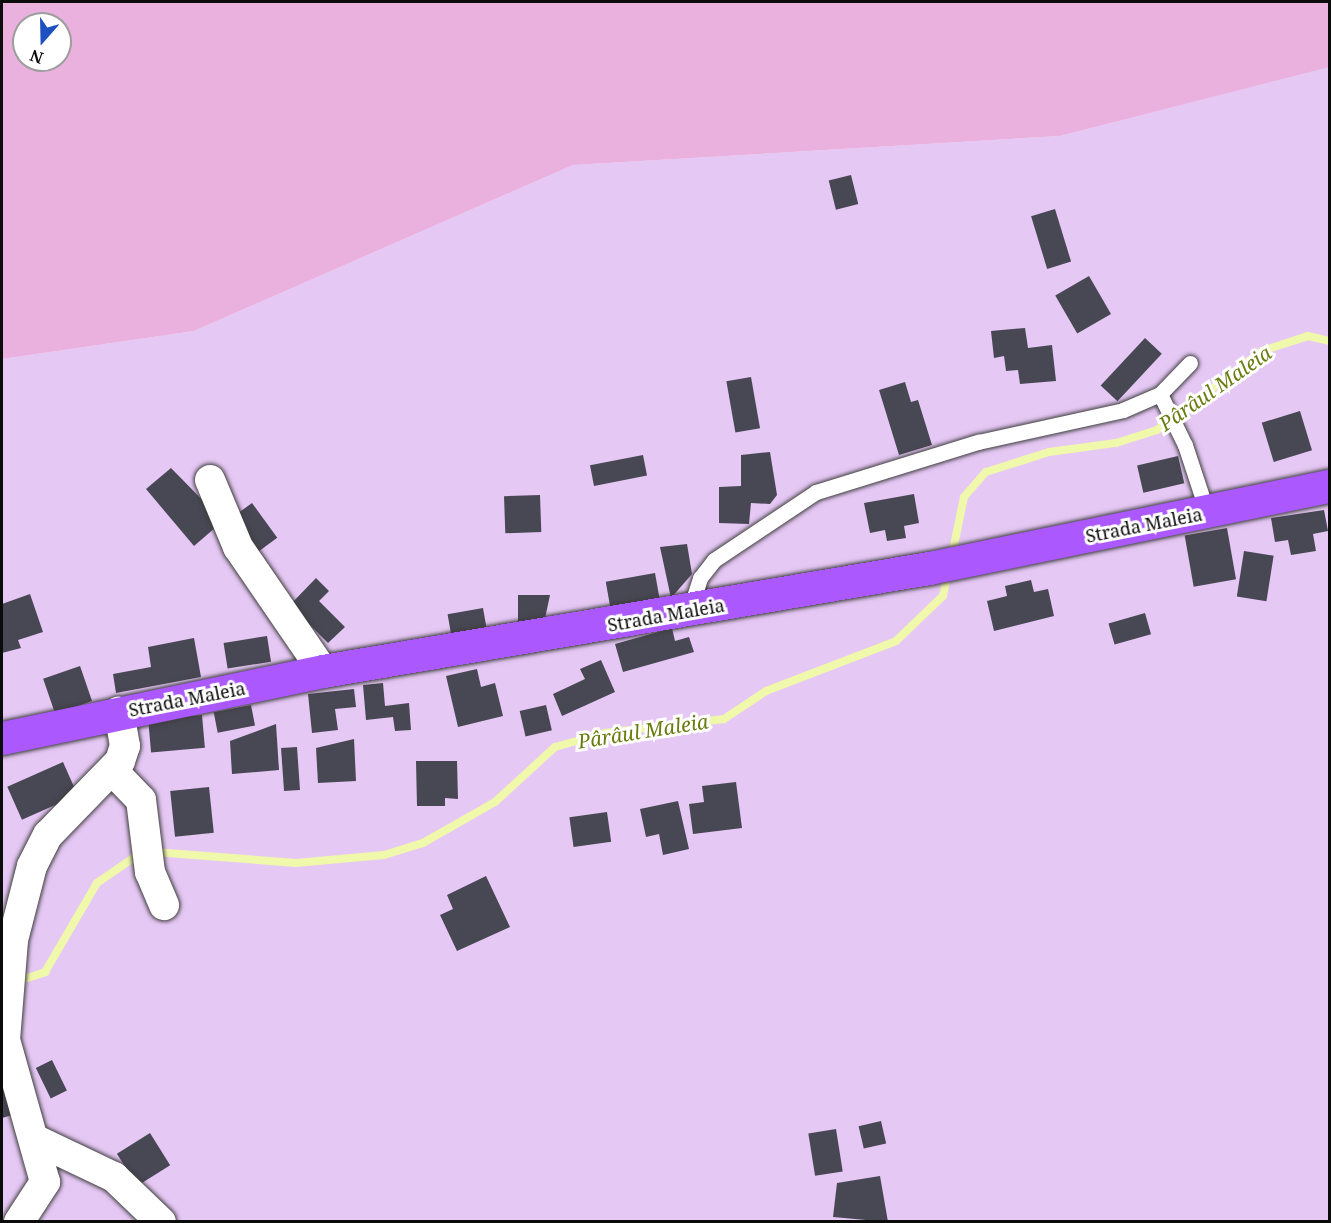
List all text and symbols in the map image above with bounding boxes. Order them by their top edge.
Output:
north arrow [12,12,72,72]
text: N [27,45,46,70]
water label: Pârâul Maleia [1154,340,1276,436]
street label: Strada Maleia [1084,503,1204,547]
street label: Strada Maleia [606,594,726,636]
street label: Strada Maleia [127,677,247,721]
water label: Pârâul Maleia [576,709,710,753]

